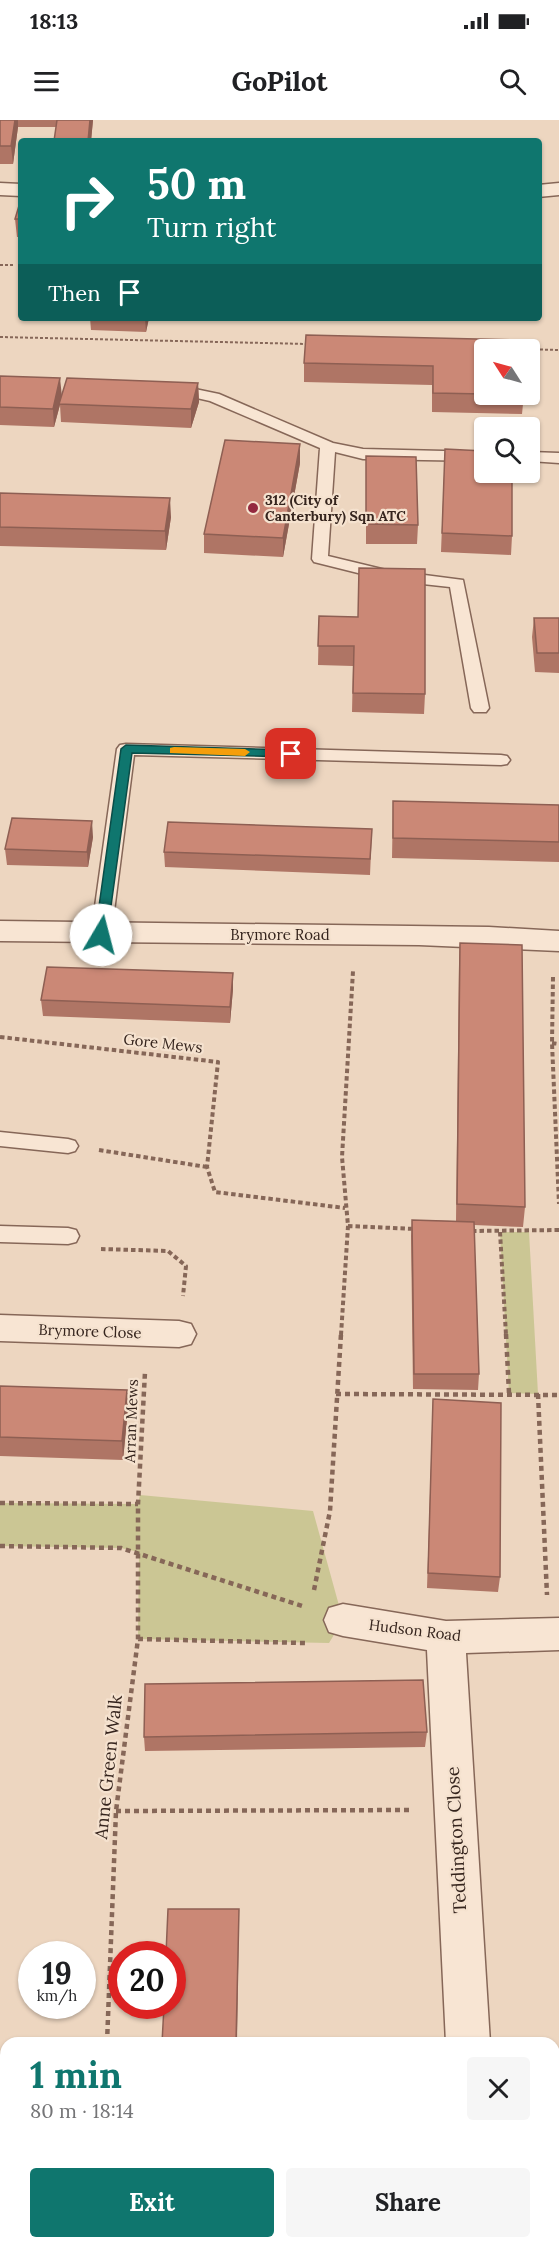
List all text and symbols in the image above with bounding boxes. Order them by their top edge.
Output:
text: 18:13 [30,7,78,35]
text: GoPilot [232,64,327,98]
icon: menu [30,65,63,98]
icon: search [496,65,529,98]
text: 50 m [147,157,246,211]
icon: right [48,162,126,240]
text: Turn right [147,210,276,244]
icon: arrive [113,276,146,309]
text: Then [48,279,101,307]
north arrow [474,339,540,405]
map controls [474,339,540,483]
button: search [474,417,540,483]
place label: 312 (City of Canterbury) Sqn ATC [265,491,406,525]
marker: 312 (City of Canterbury) Sqn ATC [246,501,260,515]
pin [265,728,316,779]
icon: arrive [274,737,307,770]
position arrow [69,903,133,967]
street label: Brymore Road [230,925,330,944]
street label: Gore Mews [123,1029,204,1057]
street label: Brymore Close [38,1320,142,1342]
street label: Arran Mews [120,1379,142,1464]
street label: Hudson Road [368,1615,462,1645]
street label: Anne Green Walk [89,1693,127,1841]
street label: Teddington Close [441,1766,471,1914]
speed limit sign: 20 [108,1941,186,2019]
text: 19 [42,1954,72,1992]
text: km/h [37,1986,77,2005]
text: 1 min [30,2052,122,2098]
button: close [467,2057,530,2120]
text: 80 m · 18:14 [30,2098,134,2123]
button: Exit [30,2168,274,2237]
button: Share [286,2168,530,2237]

